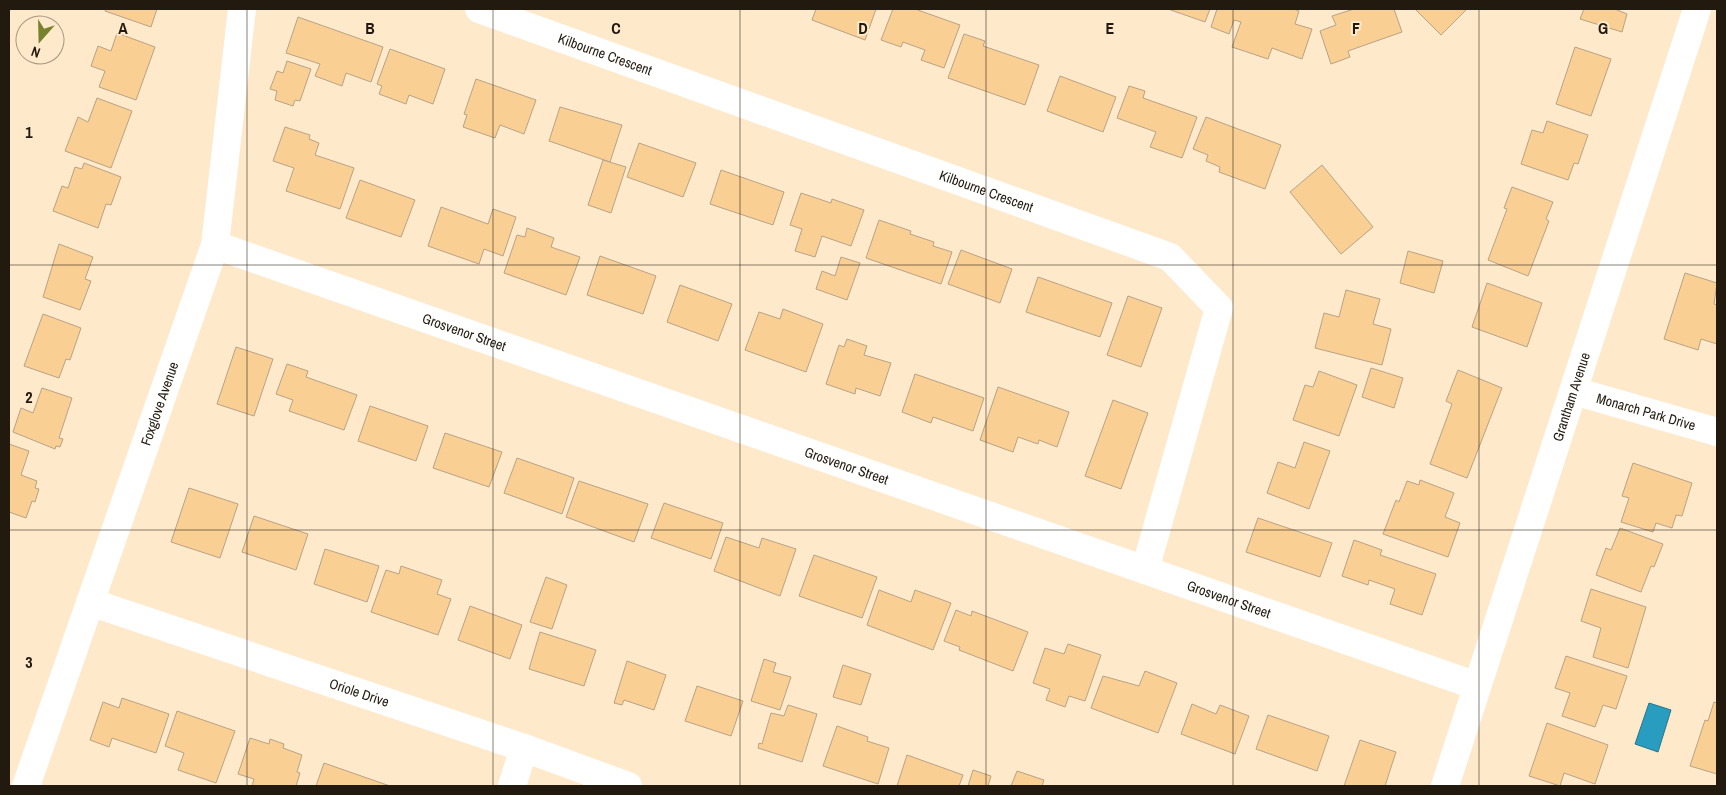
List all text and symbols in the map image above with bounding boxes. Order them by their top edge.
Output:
north arrow [15,15,65,65]
text: A [118,17,128,39]
text: B [365,17,375,39]
text: D [858,17,868,39]
text: E [1106,17,1115,39]
text: F [1352,17,1360,39]
text: G [1598,17,1608,39]
street label: Kilbourne Crescent [556,29,654,79]
text: N [29,42,43,62]
text: 1 [25,121,33,143]
street label: Kilbourne Crescent [937,166,1036,216]
street label: Grosvenor Street [420,309,509,355]
street label: Grantham Avenue [1548,350,1594,444]
street label: Foxglove Avenue [137,359,182,448]
text: 2 [25,386,33,408]
street label: Monarch Park Drive [1594,389,1698,434]
street label: Grosvenor Street [802,443,891,489]
street label: Grosvenor Street [1185,576,1273,622]
text: 3 [25,651,33,673]
street label: Oriole Drive [327,674,391,711]

